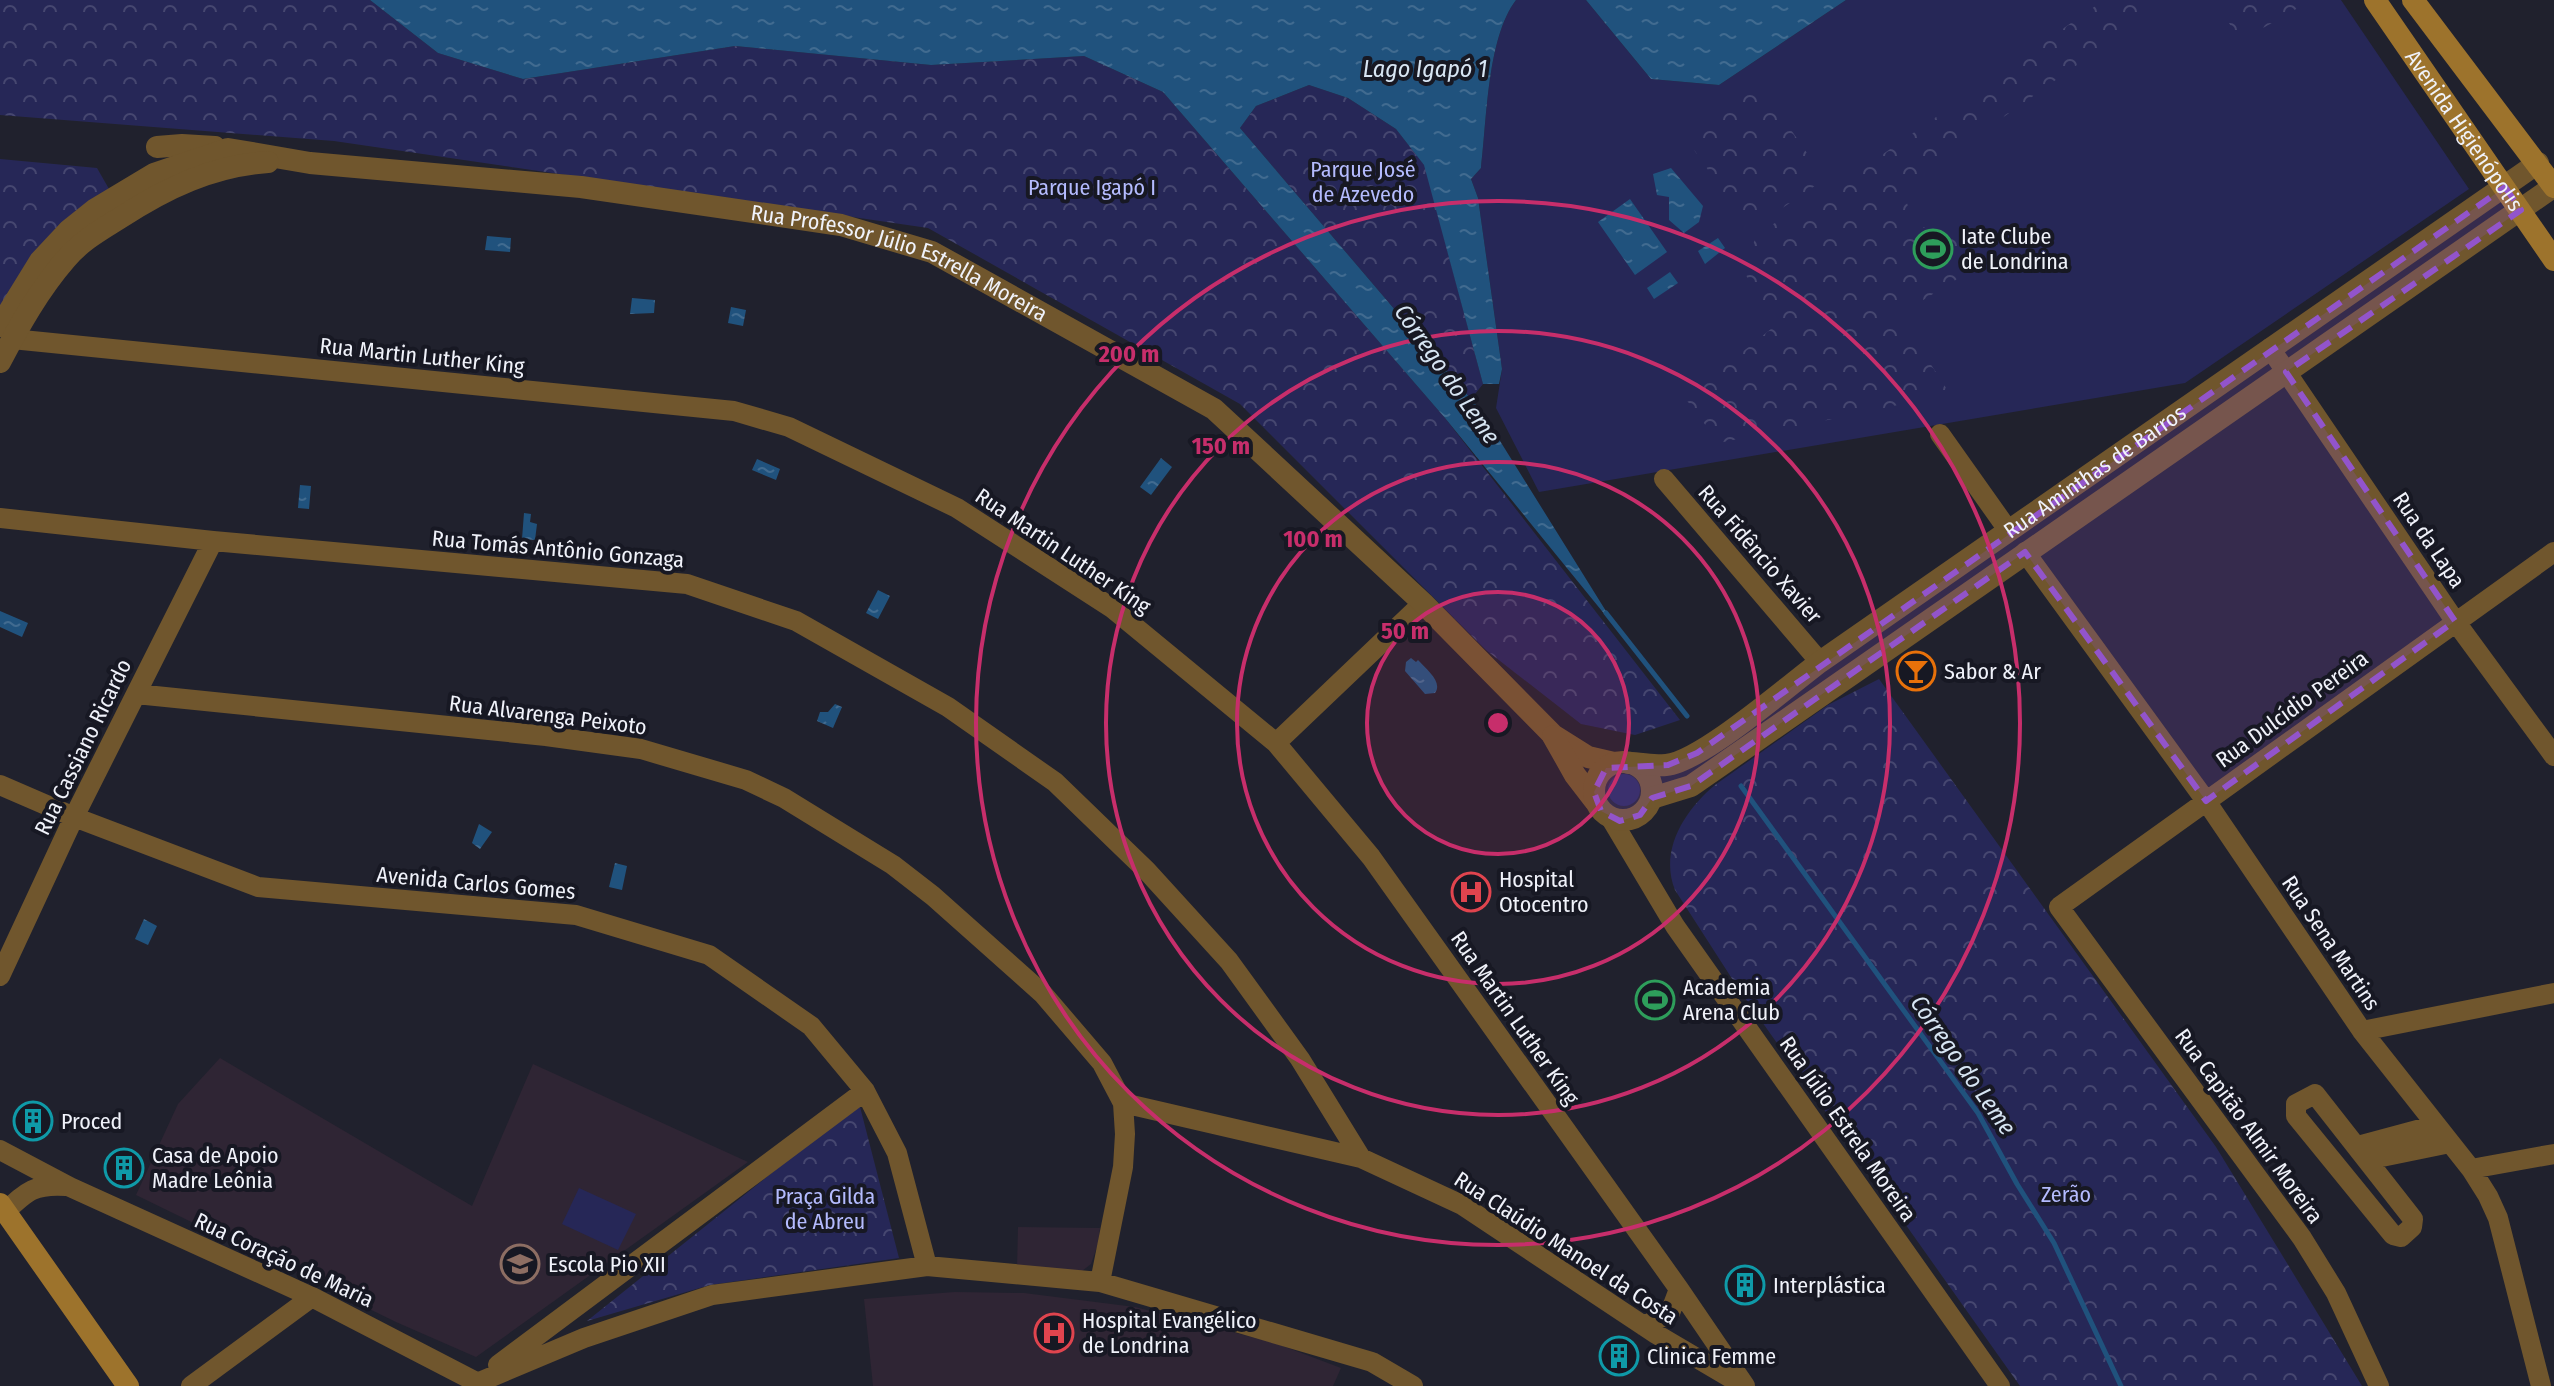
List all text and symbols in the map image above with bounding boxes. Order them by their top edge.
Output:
street label: Avenida Higienópolis [2400,44,2530,216]
water label: Lago Igapó 1 [1363,55,1487,83]
park label: Parque José de Azevedo [1310,156,1416,208]
park label: Parque Igapó I [1028,174,1156,201]
street label: Rua Professor Júlio Estrella Moreira [749,199,1052,327]
place label: Iate Clube de Londrina [1961,223,2069,275]
sports icon: Iate Clube de Londrina [1912,228,1954,270]
water label: Córrego do Leme [1388,299,1506,449]
street label: Rua Martin Luther King [318,332,526,380]
text: 200 m [1098,340,1159,368]
street label: Rua Aminthas de Barros [1998,399,2191,544]
text: 150 m [1192,432,1250,460]
street label: Rua Fidêncio Xavier [1692,479,1828,629]
street label: Rua Martin Luther King [970,482,1156,620]
street label: Rua da Lapa [2387,487,2471,593]
street label: Rua Tomás Antônio Gonzaga [431,525,685,573]
text: 100 m [1283,525,1343,553]
text: 50 m [1381,617,1429,645]
street label: Rua Dulcídio Pereira [2211,645,2373,773]
bar icon: Sabor & Ar [1895,650,1937,692]
street label: Rua Cassiano Ricardo [29,655,137,839]
place label: Sabor & Ar [1944,658,2041,685]
street label: Rua Alvarenga Peixoto [448,689,648,741]
centre of rings [1484,709,1512,737]
street label: Avenida Carlos Gomes [375,861,577,905]
place label: Hospital Otocentro [1499,866,1589,918]
hospital icon: Hospital Otocentro [1450,871,1492,913]
street label: Rua Sena Martins [2276,871,2386,1015]
street label: Rua Martin Luther King [1445,926,1585,1110]
place label: Academia Arena Club [1683,974,1780,1026]
sports icon: Academia Arena Club [1634,979,1676,1021]
water label: Córrego do Leme [1904,990,2022,1140]
street label: Rua Capitão Almir Moreira [2169,1023,2329,1229]
street label: Rua Júlio Estrela Moreira [1774,1031,1922,1227]
building icon: Proced [12,1100,54,1142]
place label: Proced [61,1108,122,1135]
place label: Casa de Apoio Madre Leônia [152,1142,279,1194]
building icon: Casa de Apoio Madre Leônia [103,1147,145,1189]
street label: Rua Claúdio Manoel da Costa [1449,1166,1683,1330]
park label: Zerão [2041,1181,2091,1208]
park label: Praça Gilda de Abreu [775,1183,875,1235]
street label: Rua Coração de Maria [190,1207,378,1313]
school or university icon: Escola Pio XII [499,1243,541,1285]
place label: Escola Pio XII [548,1251,666,1278]
building icon: Interplástica [1724,1264,1766,1306]
place label: Interplástica [1773,1272,1886,1299]
place label: Hospital Evangélico de Londrina [1082,1307,1257,1359]
hospital icon: Hospital Evangélico de Londrina [1033,1312,1075,1354]
building icon: Clinica Femme [1598,1335,1640,1377]
place label: Clinica Femme [1647,1343,1776,1370]

